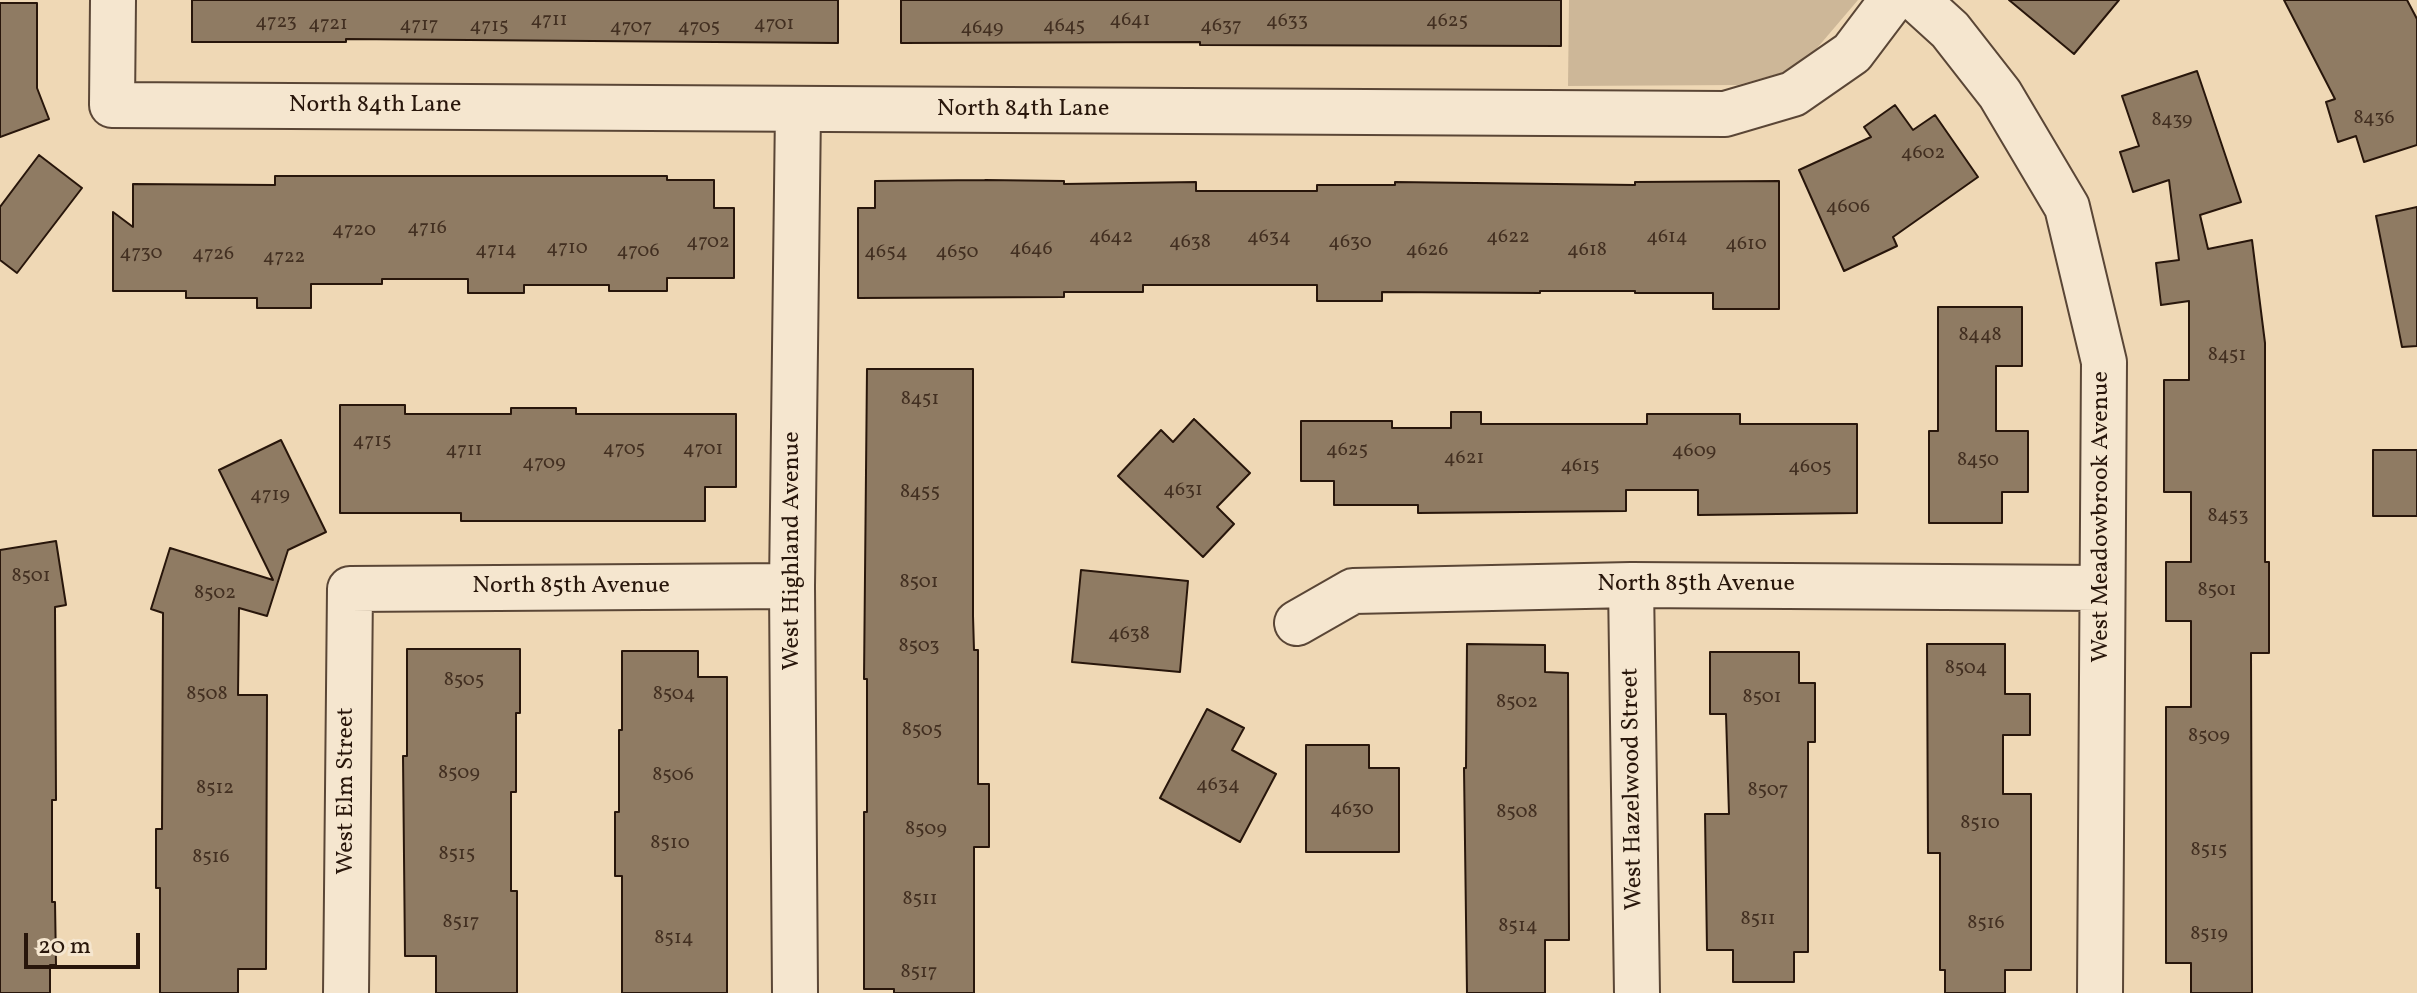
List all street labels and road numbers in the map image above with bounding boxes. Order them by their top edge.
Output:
street label: North 84th Lane [289,93,461,121]
street label: North 84th Lane [937,97,1109,125]
street label: West Meadowbrook Avenue [2089,371,2117,663]
street label: West Highland Avenue [780,431,808,671]
street label: North 85th Avenue [1597,572,1795,600]
street label: North 85th Avenue [472,574,670,602]
street label: West Hazelwood Street [1617,667,1651,911]
street label: West Elm Street [334,707,362,875]

